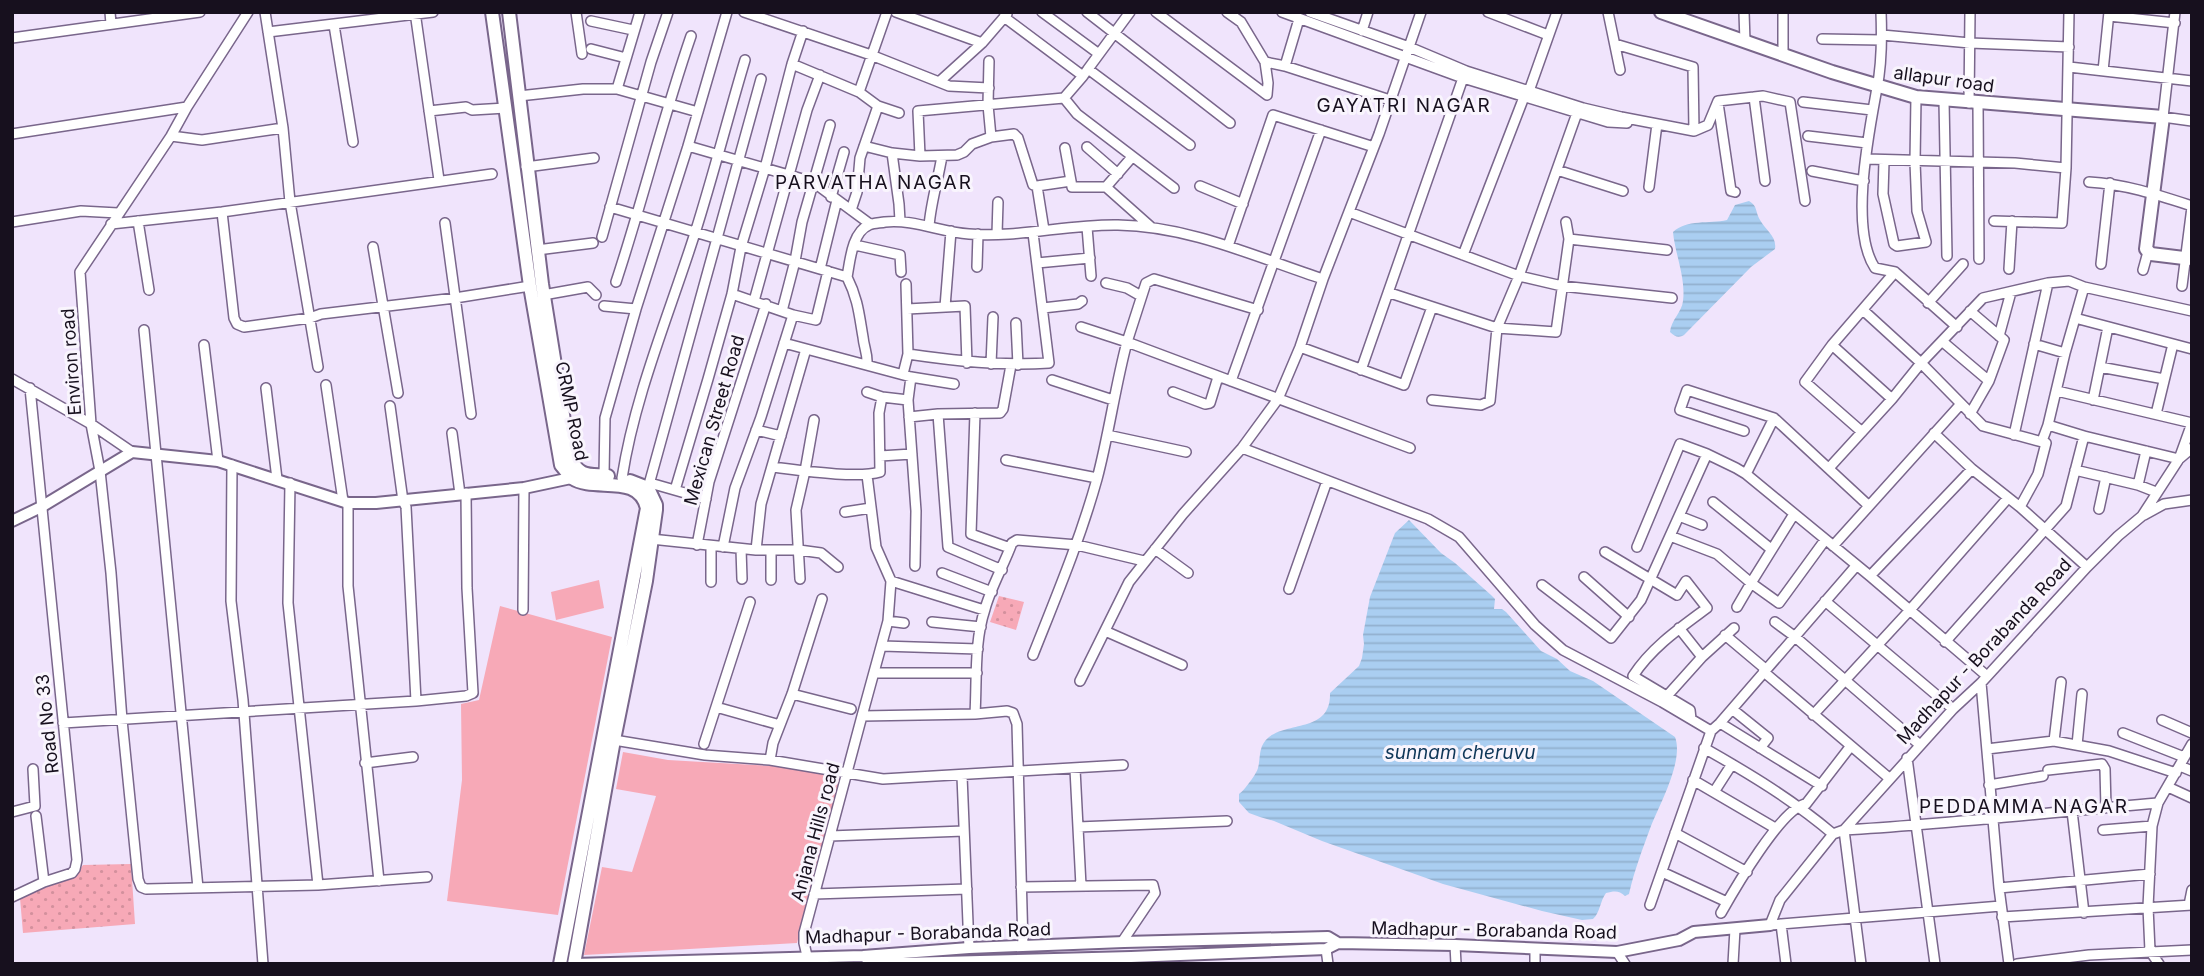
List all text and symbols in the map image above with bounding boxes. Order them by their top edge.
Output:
street label: allapur road [1893,62,1995,96]
district label: GAYATRI NAGAR [1316,94,1492,117]
district label: PARVATHA NAGAR [775,171,973,194]
street label: Environ road [57,308,85,416]
street label: Mexican Street Road [680,332,748,508]
street label: CRMP Road [551,359,593,463]
street label: Madhapur - Borabanda Road [1892,554,2076,748]
street label: Road No 33 [31,673,63,775]
water label: sunnam cheruvu [1385,741,1535,764]
street label: Anjana Hills road [786,760,844,904]
district label: PEDDAMMA NAGAR [1919,795,2129,818]
street label: Madhapur - Borabanda Road [1371,917,1617,943]
street label: Madhapur - Borabanda Road [805,918,1051,948]

